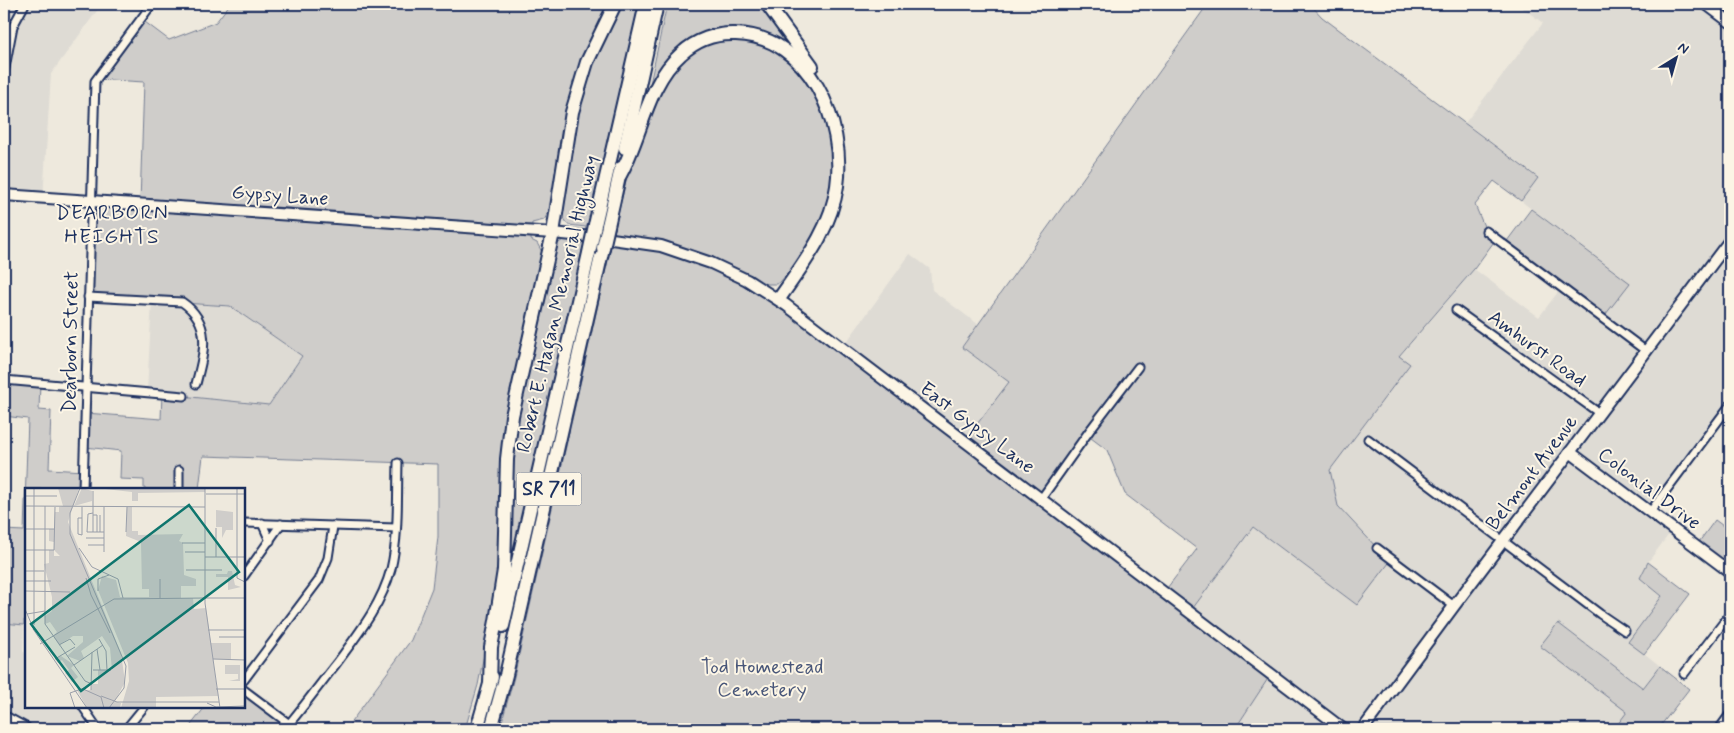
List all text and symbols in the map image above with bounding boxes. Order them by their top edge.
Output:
north arrow [1652,32,1702,82]
text: N [1674,38,1692,58]
street label: Robert E. Hagan Memorial Highway [511,153,607,456]
street label: Gypsy Lane [231,179,329,213]
district label: DEARBORN HEIGHTS [55,199,169,251]
street label: Dearborn Street [56,271,86,413]
street label: Amhurst Road [1482,304,1592,394]
street label: East Gypsy Lane [914,376,1040,480]
street label: Belmont Avenue [1480,410,1584,536]
street label: Colonial Drive [1592,441,1706,537]
road number: SR 711 [516,472,582,506]
inset map [25,488,245,708]
park label: Tod Homestead Cemetery [701,654,823,704]

